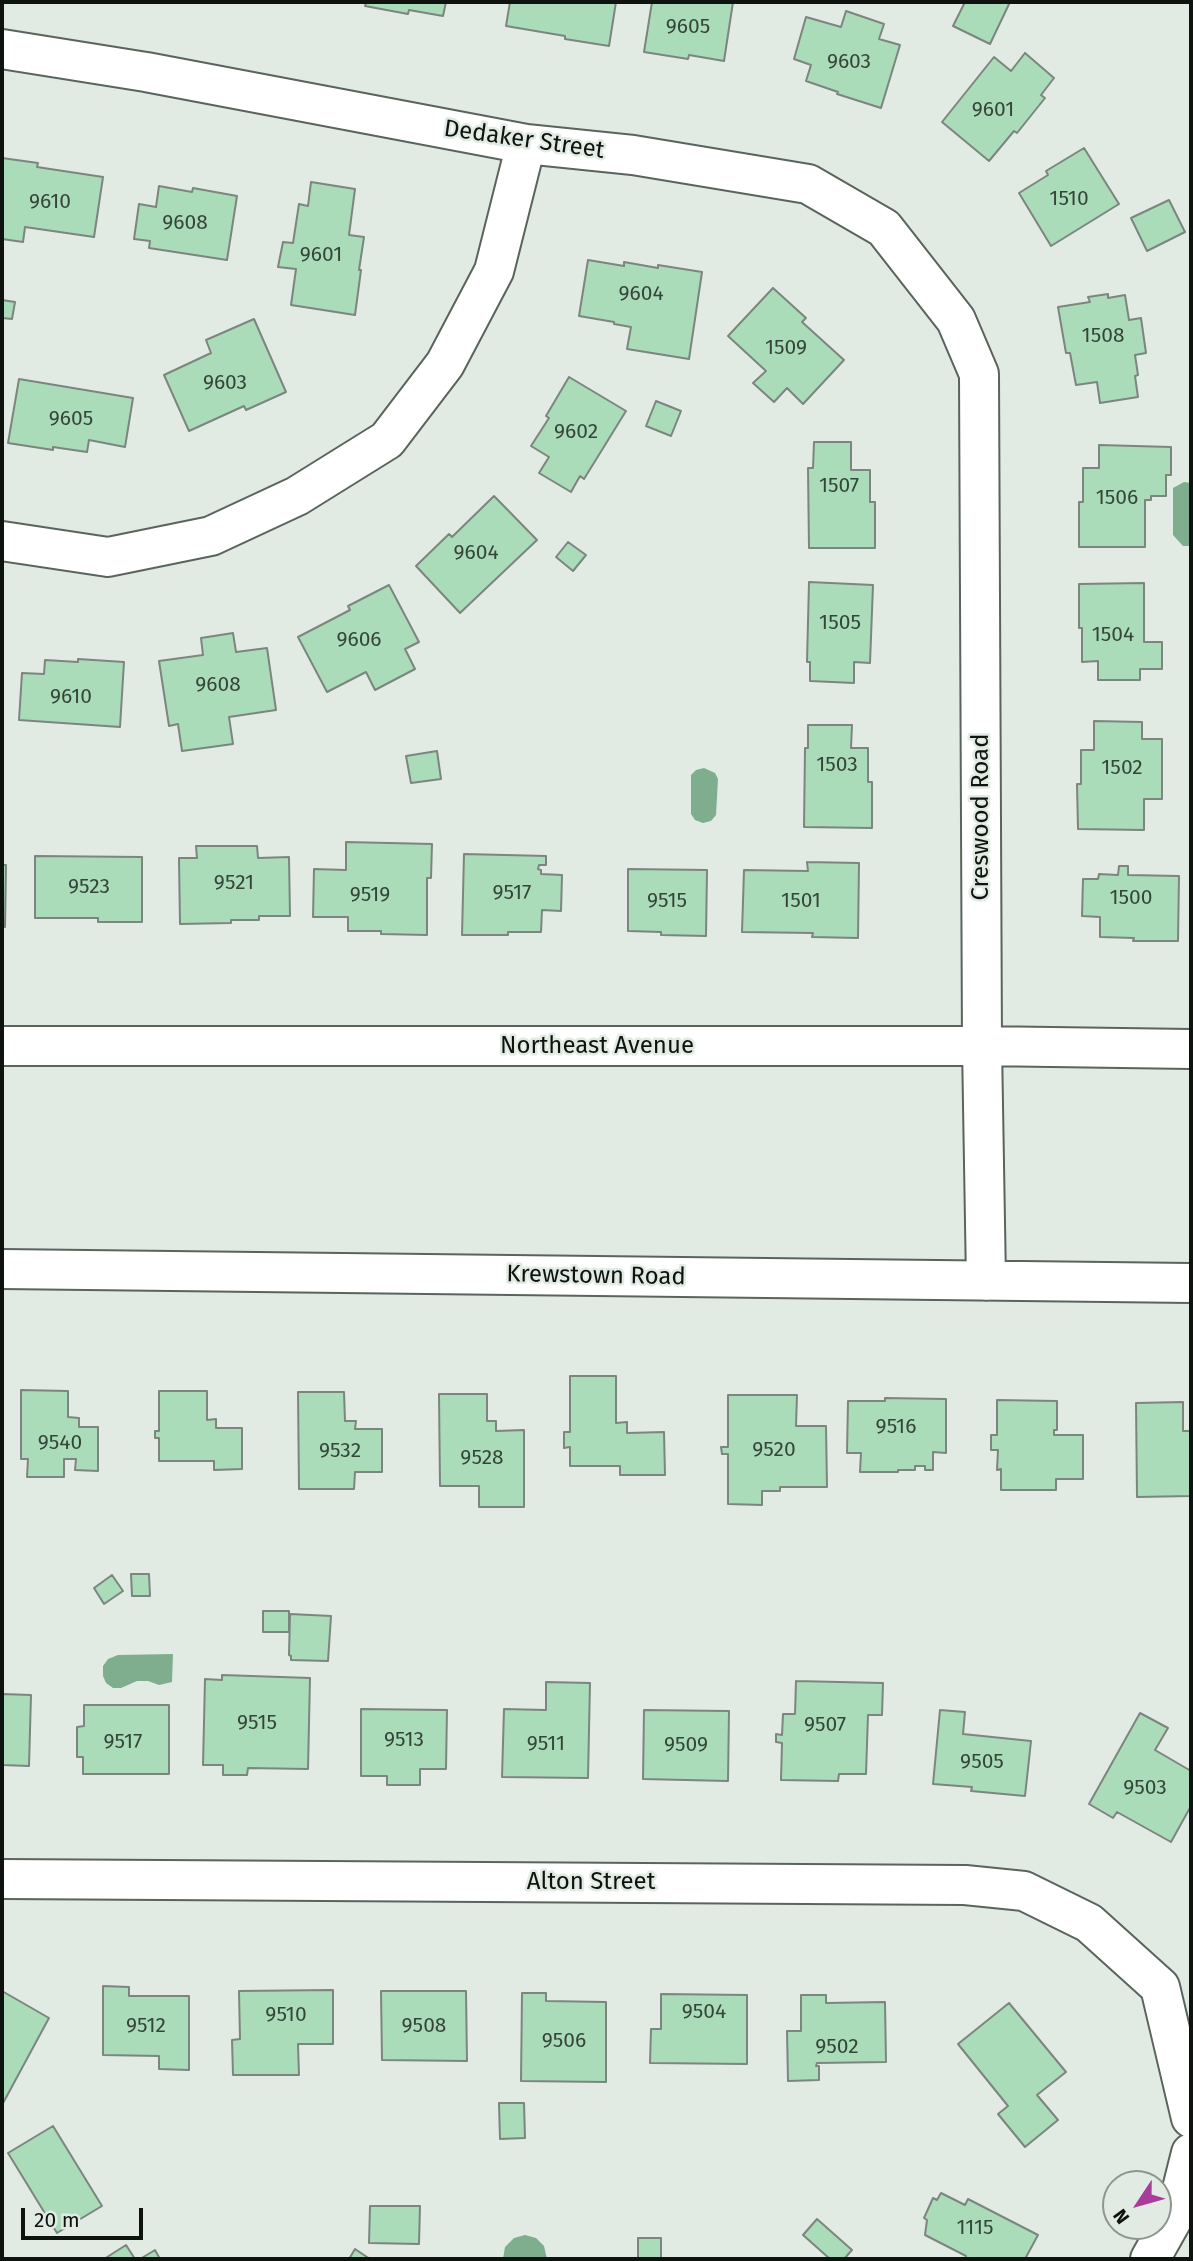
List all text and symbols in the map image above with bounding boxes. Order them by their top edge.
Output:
house number: 9605 [666,14,710,40]
house number: 9603 [827,49,871,75]
house number: 9601 [972,97,1014,123]
street label: Dedaker Street [442,114,606,166]
house number: 1510 [1049,186,1089,212]
house number: 9610 [29,189,71,215]
house number: 9608 [162,210,208,236]
house number: 9601 [300,242,342,268]
house number: 9604 [618,281,664,307]
house number: 1508 [1082,323,1124,349]
house number: 1509 [765,335,807,361]
house number: 9603 [203,370,247,396]
house number: 9605 [49,406,93,432]
house number: 9602 [554,419,598,445]
house number: 1507 [819,473,859,499]
house number: 1506 [1096,485,1138,511]
house number: 9604 [453,540,499,566]
house number: 1505 [819,610,861,636]
house number: 1504 [1092,622,1134,648]
house number: 9606 [336,627,382,653]
house number: 9608 [195,672,241,698]
house number: 9610 [50,684,92,710]
street label: Creswood Road [967,733,995,901]
house number: 1503 [816,752,858,778]
house number: 1502 [1101,755,1143,781]
house number: 9521 [214,870,254,896]
house number: 9523 [68,874,110,900]
house number: 9517 [493,880,531,906]
house number: 9519 [350,882,390,908]
house number: 1500 [1109,885,1153,911]
house number: 9515 [647,888,687,914]
house number: 1501 [781,888,821,914]
street label: Northeast Avenue [500,1032,694,1060]
street label: Krewstown Road [506,1260,686,1292]
house number: 9516 [876,1414,916,1440]
house number: 9540 [38,1430,82,1456]
house number: 9520 [752,1437,796,1463]
house number: 9532 [319,1438,361,1464]
house number: 9528 [460,1445,504,1471]
house number: 9515 [237,1710,277,1736]
house number: 9507 [804,1712,846,1738]
house number: 9513 [384,1727,424,1753]
house number: 9517 [104,1729,142,1755]
house number: 9511 [527,1731,565,1757]
house number: 9509 [664,1732,708,1758]
house number: 9505 [960,1749,1004,1775]
house number: 9503 [1123,1775,1167,1801]
street label: Alton Street [527,1868,655,1896]
house number: 9504 [682,1999,726,2025]
house number: 9510 [265,2002,307,2028]
house number: 9512 [126,2013,166,2039]
house number: 9508 [402,2013,446,2039]
house number: 9506 [542,2028,586,2054]
house number: 9502 [815,2034,859,2060]
north arrow [1102,2170,1172,2240]
scale bar [24,2194,147,2238]
text: N [1108,2205,1134,2228]
text: 20 m [34,2207,80,2233]
house number: 1115 [956,2215,994,2241]

